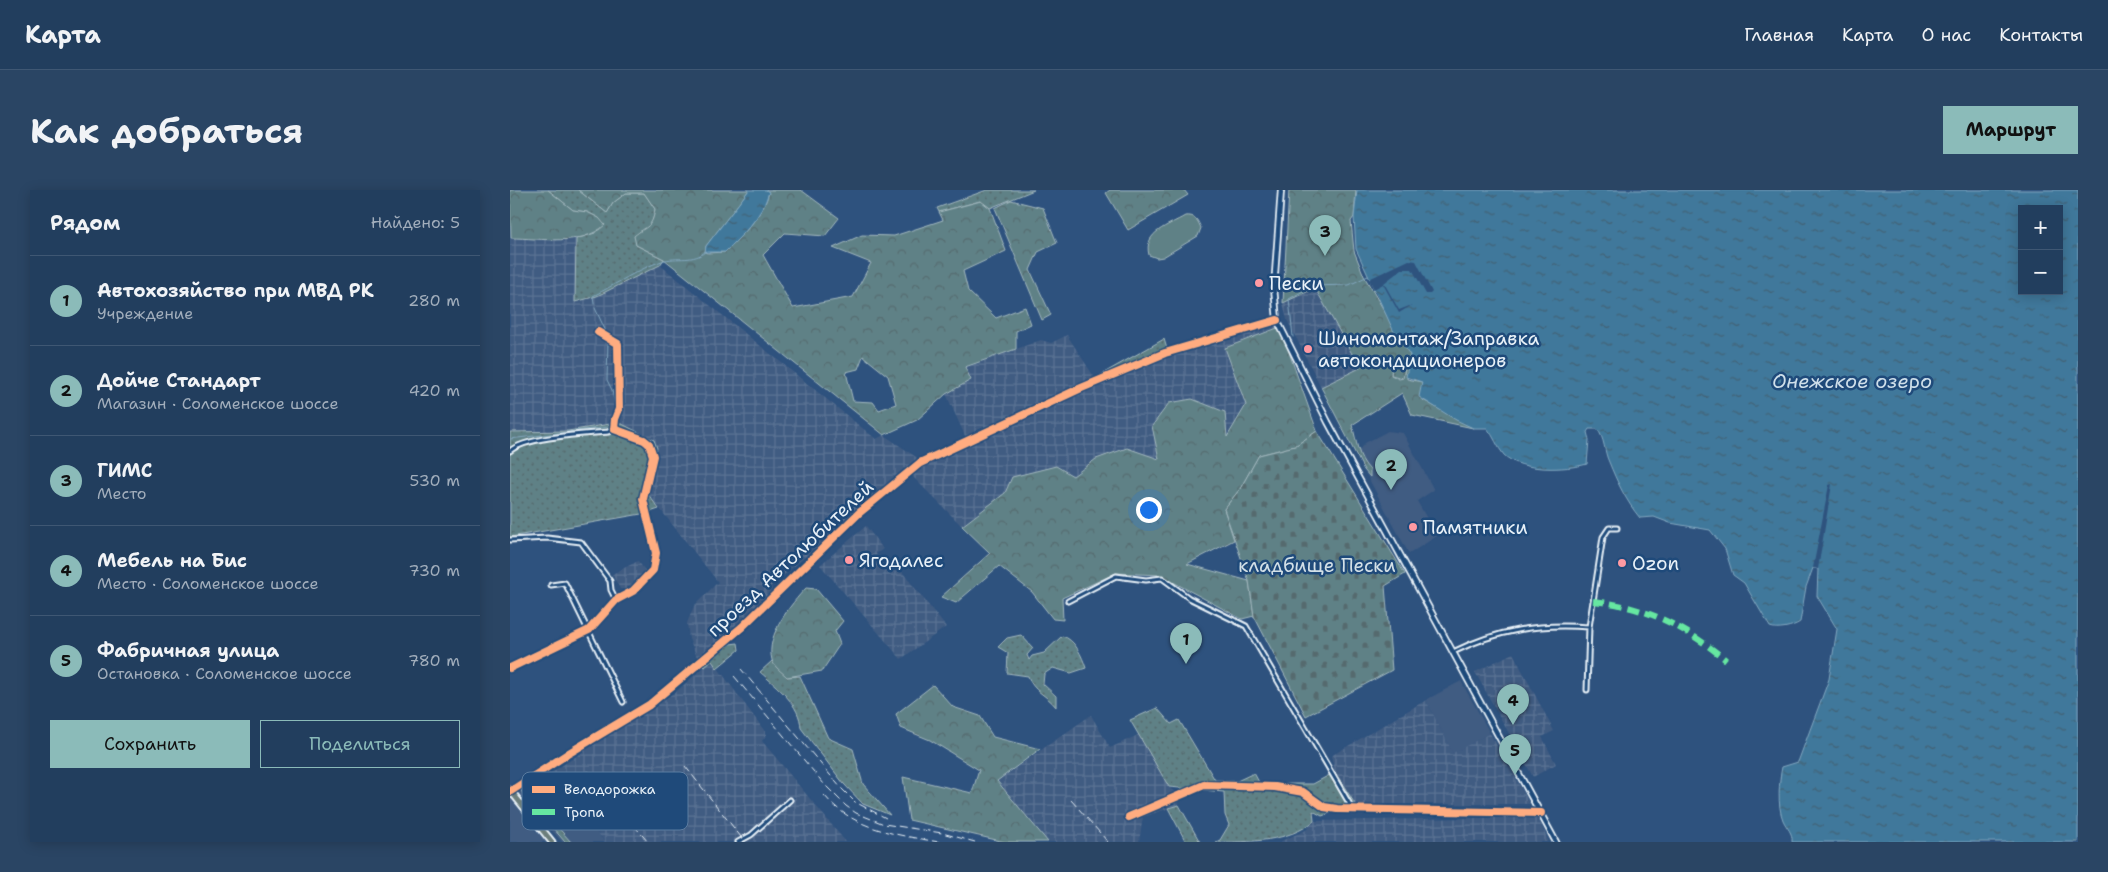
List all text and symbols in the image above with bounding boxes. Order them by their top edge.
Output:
text: Карта [25,19,101,51]
text: Главная [1744,23,1814,47]
text: Карта [1842,23,1894,47]
text: О нас [1922,23,1971,47]
text: Контакты [1999,23,2083,47]
button: Маршрут [1943,106,2078,154]
text: Как добраться [30,107,303,154]
map controls [2018,205,2063,295]
button: + [2018,205,2063,250]
text: Рядом [50,209,120,237]
text: Найдено: 5 [371,212,460,233]
pin: 3 [1309,215,1341,256]
button: − [2018,250,2063,295]
place label: Пески [1269,271,1324,296]
marker: Пески [1253,277,1265,289]
text: Автохозяйство при МВД РК [97,278,374,303]
text: 1 [62,290,70,311]
text: 280 m [408,290,460,311]
text: Учреждение [97,303,193,324]
place label: Шиномонтаж/Заправка автокондиционеров [1318,326,1540,373]
marker: Шиномонтаж/Заправка автокондиционеров [1302,343,1314,355]
text: Дойче Стандарт [97,368,261,393]
water label: Онежское озеро [1772,368,1932,394]
text: 2 [60,380,72,401]
text: 420 m [409,380,460,401]
text: Магазин · Соломенское шоссе [97,393,338,414]
pin: 2 [1375,449,1407,490]
text: ГИМС [97,458,152,483]
text: 3 [60,470,72,491]
text: 530 m [410,470,460,491]
street label: проезд Автолюбителей [702,475,879,642]
text: Место [97,483,147,504]
your location [1136,497,1162,523]
place label: Памятники [1423,515,1528,540]
marker: Памятники [1407,521,1419,533]
text: Мебель на Бис [97,548,247,573]
place label: Ягодалес [859,548,944,573]
place label: Ozon [1632,551,1679,576]
park label: кладбище Пески [1238,553,1396,578]
marker: Ягодалес [843,554,855,566]
marker: Ozon [1616,557,1628,569]
text: 4 [60,560,72,581]
text: 730 m [409,560,460,581]
text: Место · Соломенское шоссе [97,573,319,594]
pin: 1 [1170,623,1202,664]
text: Фабричная улица [97,638,279,663]
text: 5 [61,650,71,671]
text: 780 m [408,650,460,671]
text: Остановка · Соломенское шоссе [97,663,352,684]
pin: 4 [1497,684,1529,725]
button: Сохранить [50,720,250,768]
button: Поделиться [260,720,460,768]
pin: 5 [1499,734,1531,775]
legend [522,772,688,830]
text: Велодорожка [564,780,656,798]
text: Тропа [564,803,605,821]

